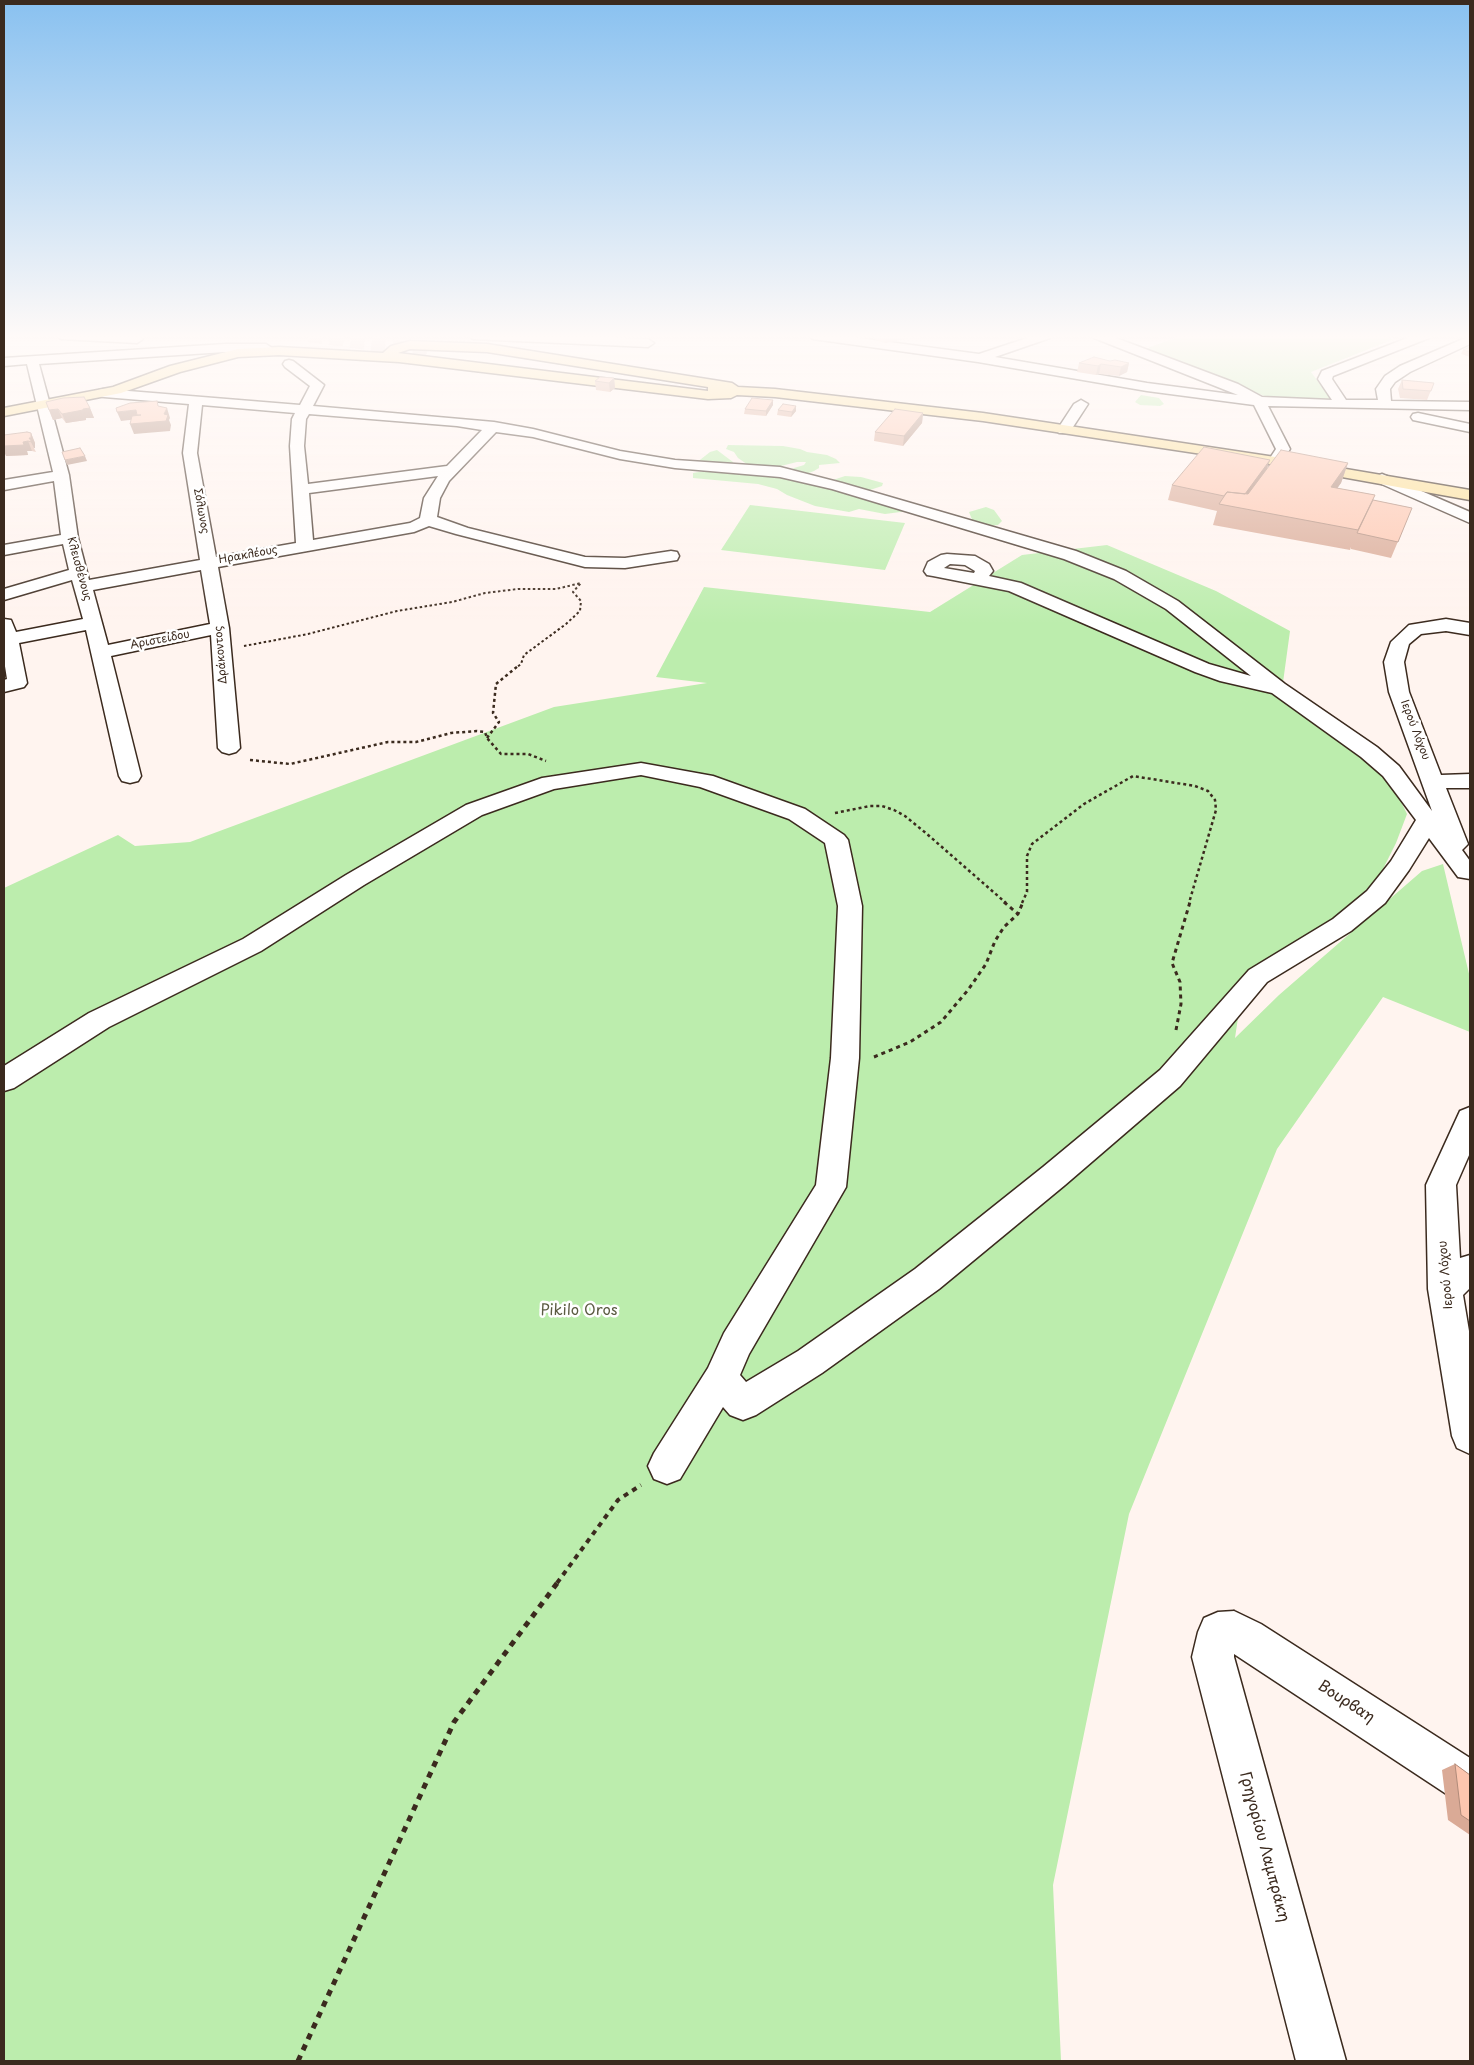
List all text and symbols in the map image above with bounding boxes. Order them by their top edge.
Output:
street label: Σόλωνος [191,487,211,535]
street label: Κλεισθένους [64,536,94,602]
street label: Ηρακλέους [218,543,278,567]
street label: Δράκοντος [212,625,230,685]
street label: Αριστείδου [129,628,191,652]
street label: Ιερού Λόχου [1397,698,1433,762]
street label: Ιερού Λόχου [1436,1240,1456,1310]
park label: Pikilo Oros [540,1302,618,1320]
street label: Βουρβαη [1314,1677,1378,1727]
street label: Γρηγορίου Λαμπράκη [1235,1770,1293,1924]

